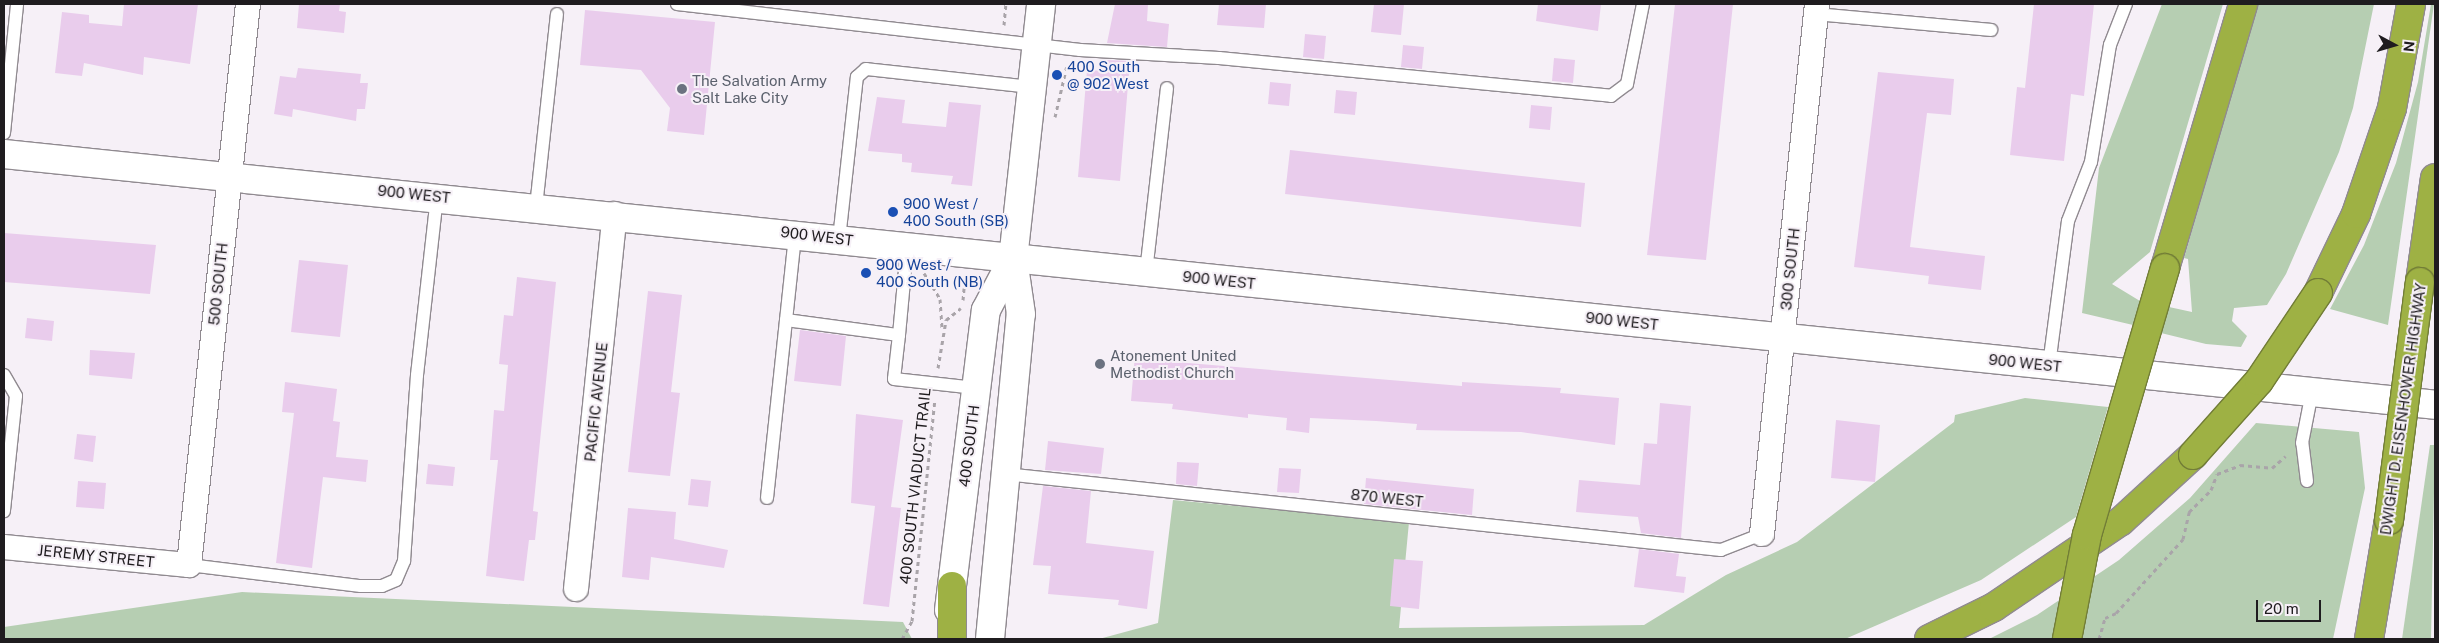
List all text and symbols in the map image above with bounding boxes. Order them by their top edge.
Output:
north arrow [2369,20,2419,70]
text: N [2400,40,2417,53]
place label: 400 South @ 902 West [1067,57,1149,92]
marker: 400 South @ 902 West [1051,69,1063,81]
place label: The Salvation Army Salt Lake City [692,71,827,106]
marker: The Salvation Army Salt Lake City [676,83,688,95]
street label: 900 WEST [376,181,452,207]
place label: 900 West / 400 South (SB) [903,194,1009,229]
marker: 900 West / 400 South (SB) [887,206,899,218]
street label: 900 WEST [779,223,855,249]
street label: 300 SOUTH [1777,227,1803,311]
street label: 500 SOUTH [205,242,231,326]
place label: 900 West / 400 South (NB) [876,255,983,290]
marker: 900 West / 400 South (NB) [860,267,872,279]
street label: 900 WEST [1181,267,1257,293]
street label: DWIGHT D. EISENHOWER HIGHWAY [2376,282,2430,536]
street label: 900 WEST [1584,308,1660,334]
street label: PACIFIC AVENUE [581,341,611,463]
place label: Atonement United Methodist Church [1110,346,1236,381]
street label: 900 WEST [1987,350,2063,376]
marker: Atonement United Methodist Church [1094,358,1106,370]
street label: 400 SOUTH VIADUCT TRAIL [896,387,934,585]
street label: 400 SOUTH [955,404,983,488]
street label: 870 WEST [1350,485,1424,511]
street label: JEREMY STREET [37,541,155,571]
scale bar [2259,590,2324,622]
text: 20 m [2264,600,2299,617]

